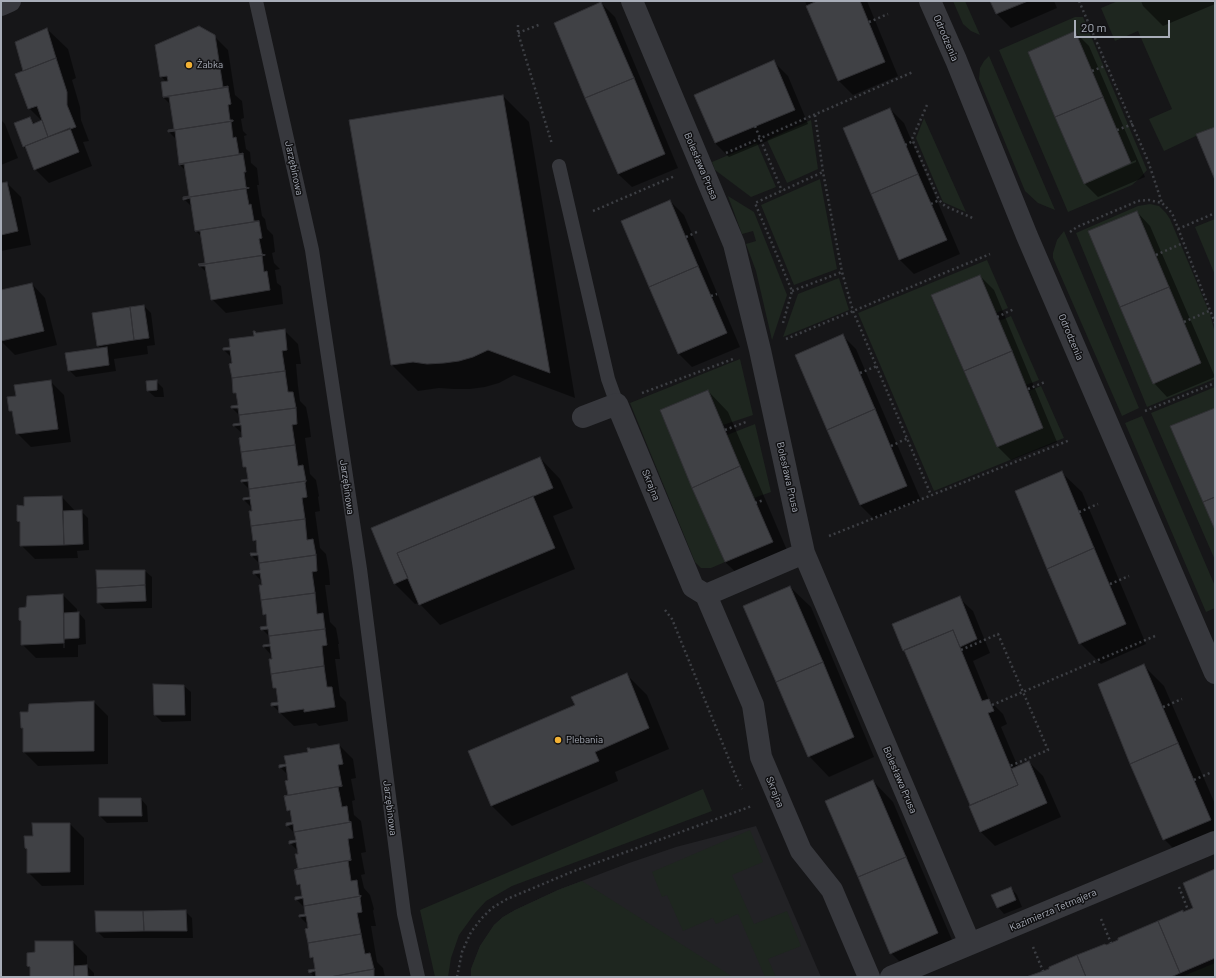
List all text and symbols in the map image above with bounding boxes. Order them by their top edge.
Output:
scale bar [1076,12,1172,38]
street label: Odrodzenia [931,13,961,63]
text: 20 m [1081,20,1107,34]
place label: Żabka [197,59,223,71]
marker: Żabka [184,60,194,70]
street label: Bolesława Prusa [681,131,721,201]
street label: Jarzębinowa [282,140,306,196]
street label: Odrodzenia [1056,312,1086,362]
street label: Bolesława Prusa [774,441,802,513]
street label: Jarzębinowa [337,459,357,515]
street label: Skrajna [639,468,663,502]
place label: Plebania [566,734,603,746]
marker: Plebania [553,735,563,745]
street label: Bolesława Prusa [880,745,920,815]
street label: Skrajna [763,775,787,809]
street label: Jarzębinowa [381,780,399,836]
street label: Kazimierza Tetmajera [1008,886,1098,934]

